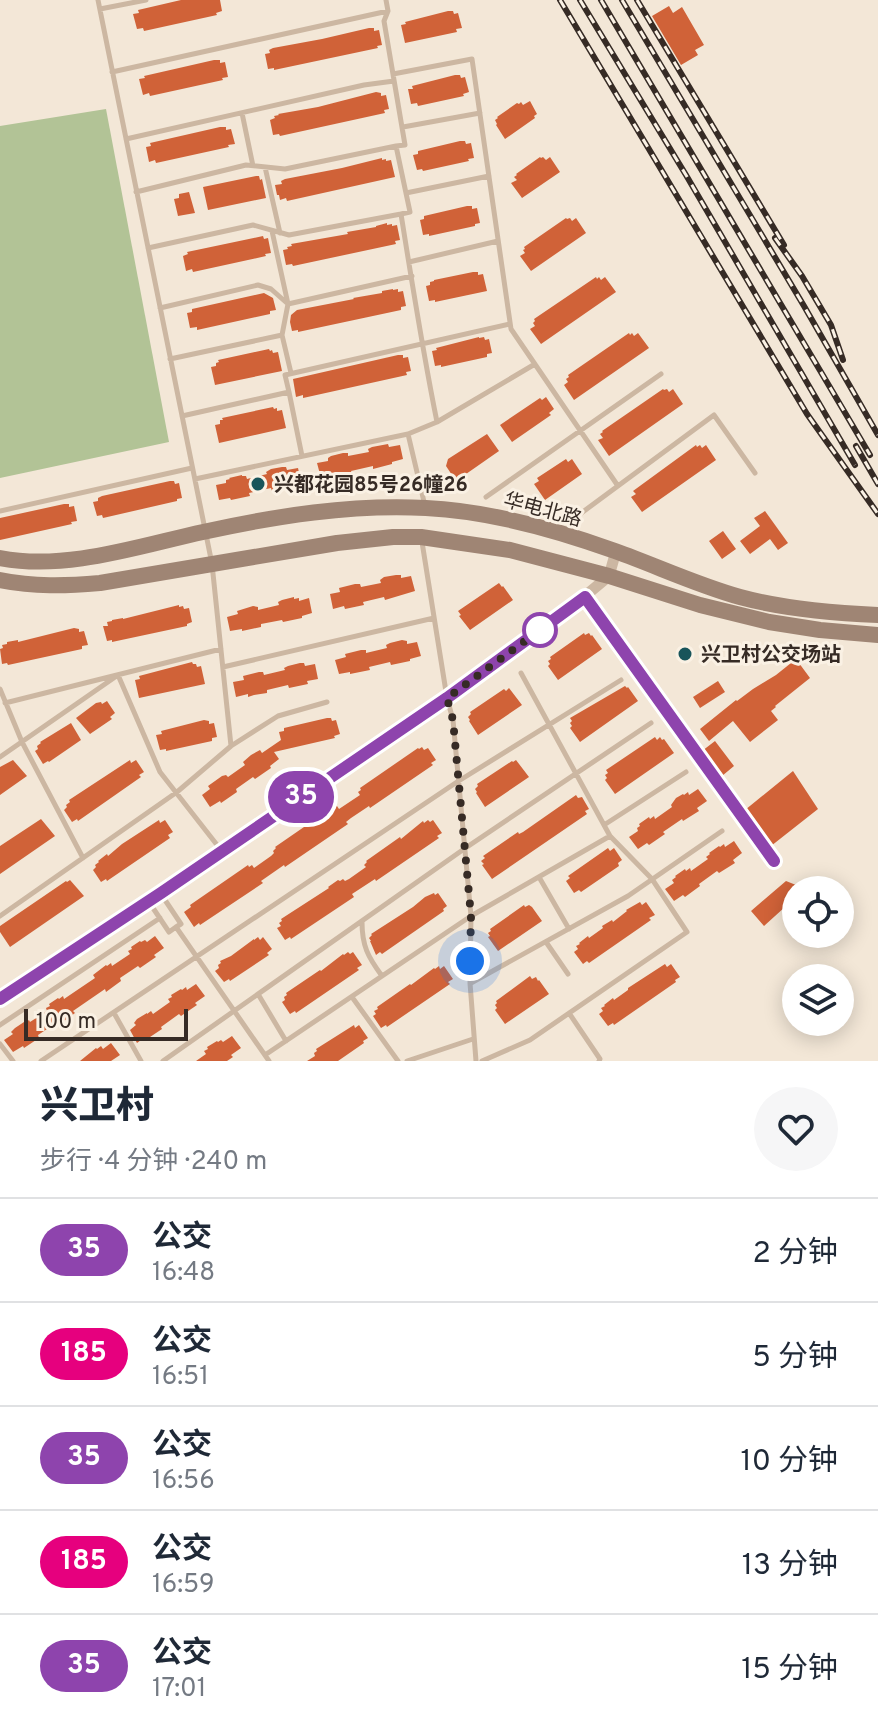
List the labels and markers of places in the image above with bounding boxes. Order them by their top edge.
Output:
place label: 兴都花园85号26幢26 [274,473,468,499]
marker: 兴都花园85号26幢26 [249,475,267,493]
unlabelled marker [523,613,557,647]
place label: 兴卫村公交场站 [701,643,841,669]
marker: 兴卫村公交场站 [676,645,694,663]

